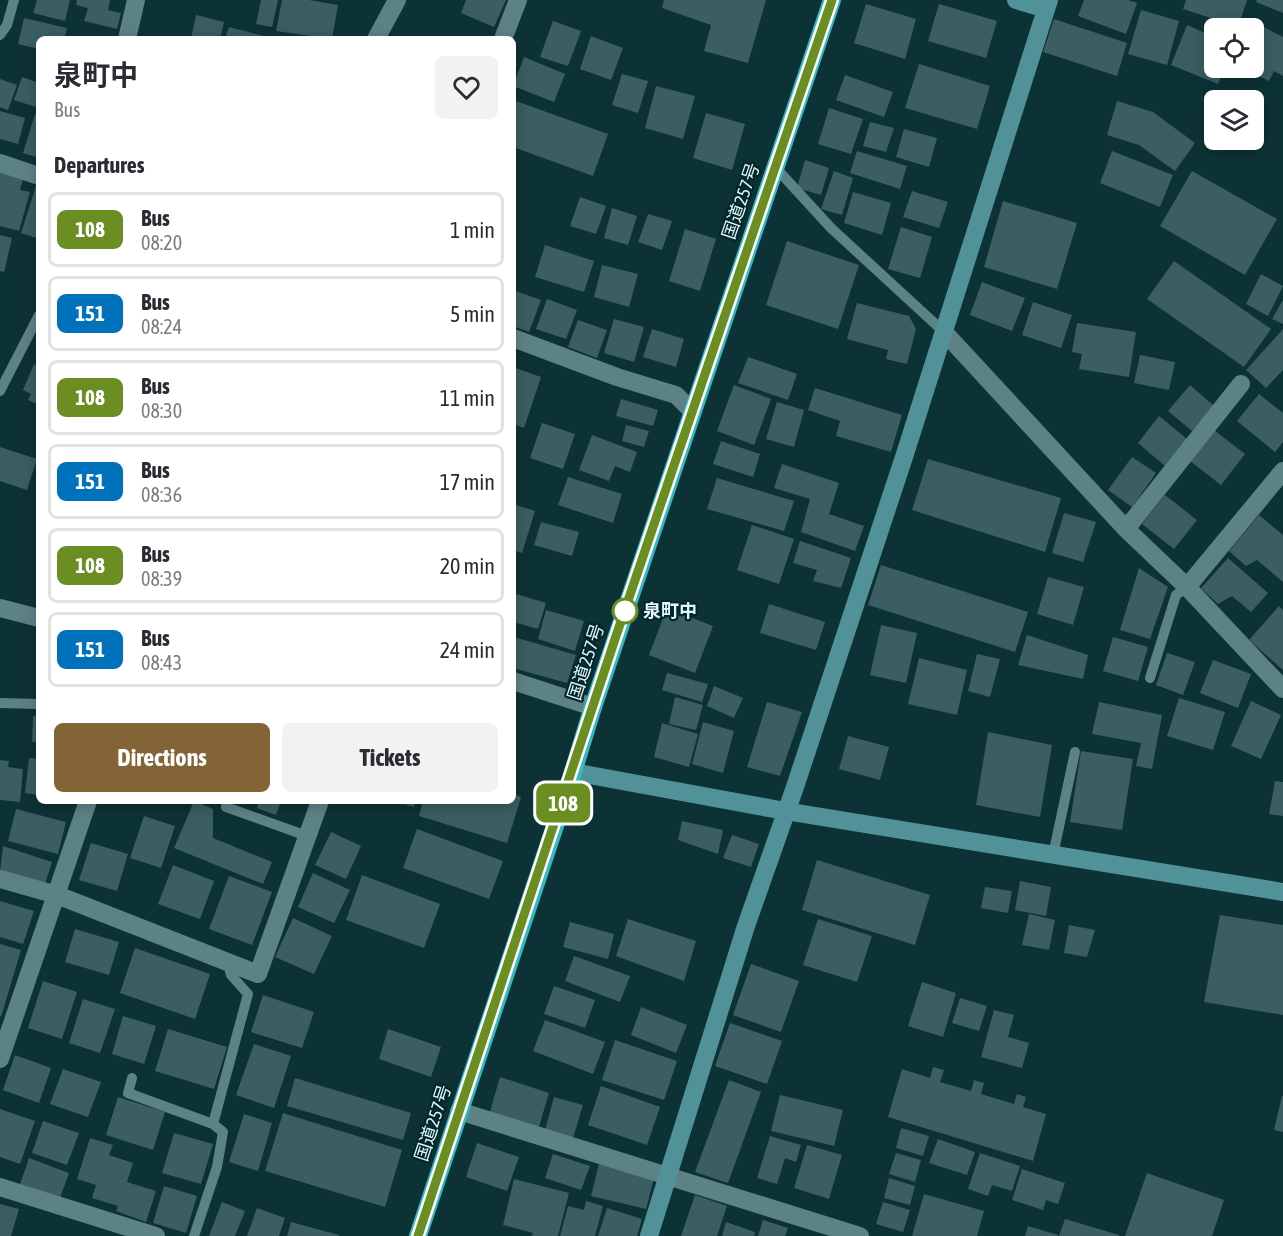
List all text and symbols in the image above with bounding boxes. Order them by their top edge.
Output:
map controls [1204,18,1264,150]
button: locate [1204,18,1264,78]
button: heart [435,56,498,119]
text: 泉町中 [54,59,138,91]
button: layers [1204,90,1264,150]
text: Bus [54,98,80,121]
text: Departures [54,152,144,178]
street label: 国道257号 [718,160,763,242]
text: Bus [141,205,170,231]
text: 108 [75,217,105,241]
text: 1 min [450,217,495,243]
text: 08:20 [141,231,182,254]
text: Bus [141,289,170,315]
text: 151 [75,301,105,325]
text: 5 min [450,301,495,327]
text: 08:24 [141,315,182,338]
text: Bus [141,373,170,399]
text: 108 [75,385,105,409]
text: 11 min [440,385,495,411]
text: 08:30 [141,399,182,422]
text: Bus [141,457,170,483]
text: 151 [75,469,105,493]
text: 17 min [440,469,495,495]
text: 08:36 [141,483,182,506]
text: Bus [141,541,170,567]
text: 108 [75,553,105,577]
text: 20 min [440,553,495,579]
text: 08:39 [141,567,182,590]
marker: 泉町中 [612,598,638,624]
place label: 泉町中 [643,600,697,621]
street label: 国道257号 [563,621,608,703]
text: Bus [141,625,170,651]
text: 151 [75,637,105,661]
text: 24 min [440,637,495,663]
text: 08:43 [141,651,182,674]
button: Directions [54,723,270,792]
button: Tickets [282,723,498,792]
line badge: 108 [528,784,598,822]
text: 108 [548,791,578,815]
street label: 国道257号 [410,1082,455,1164]

